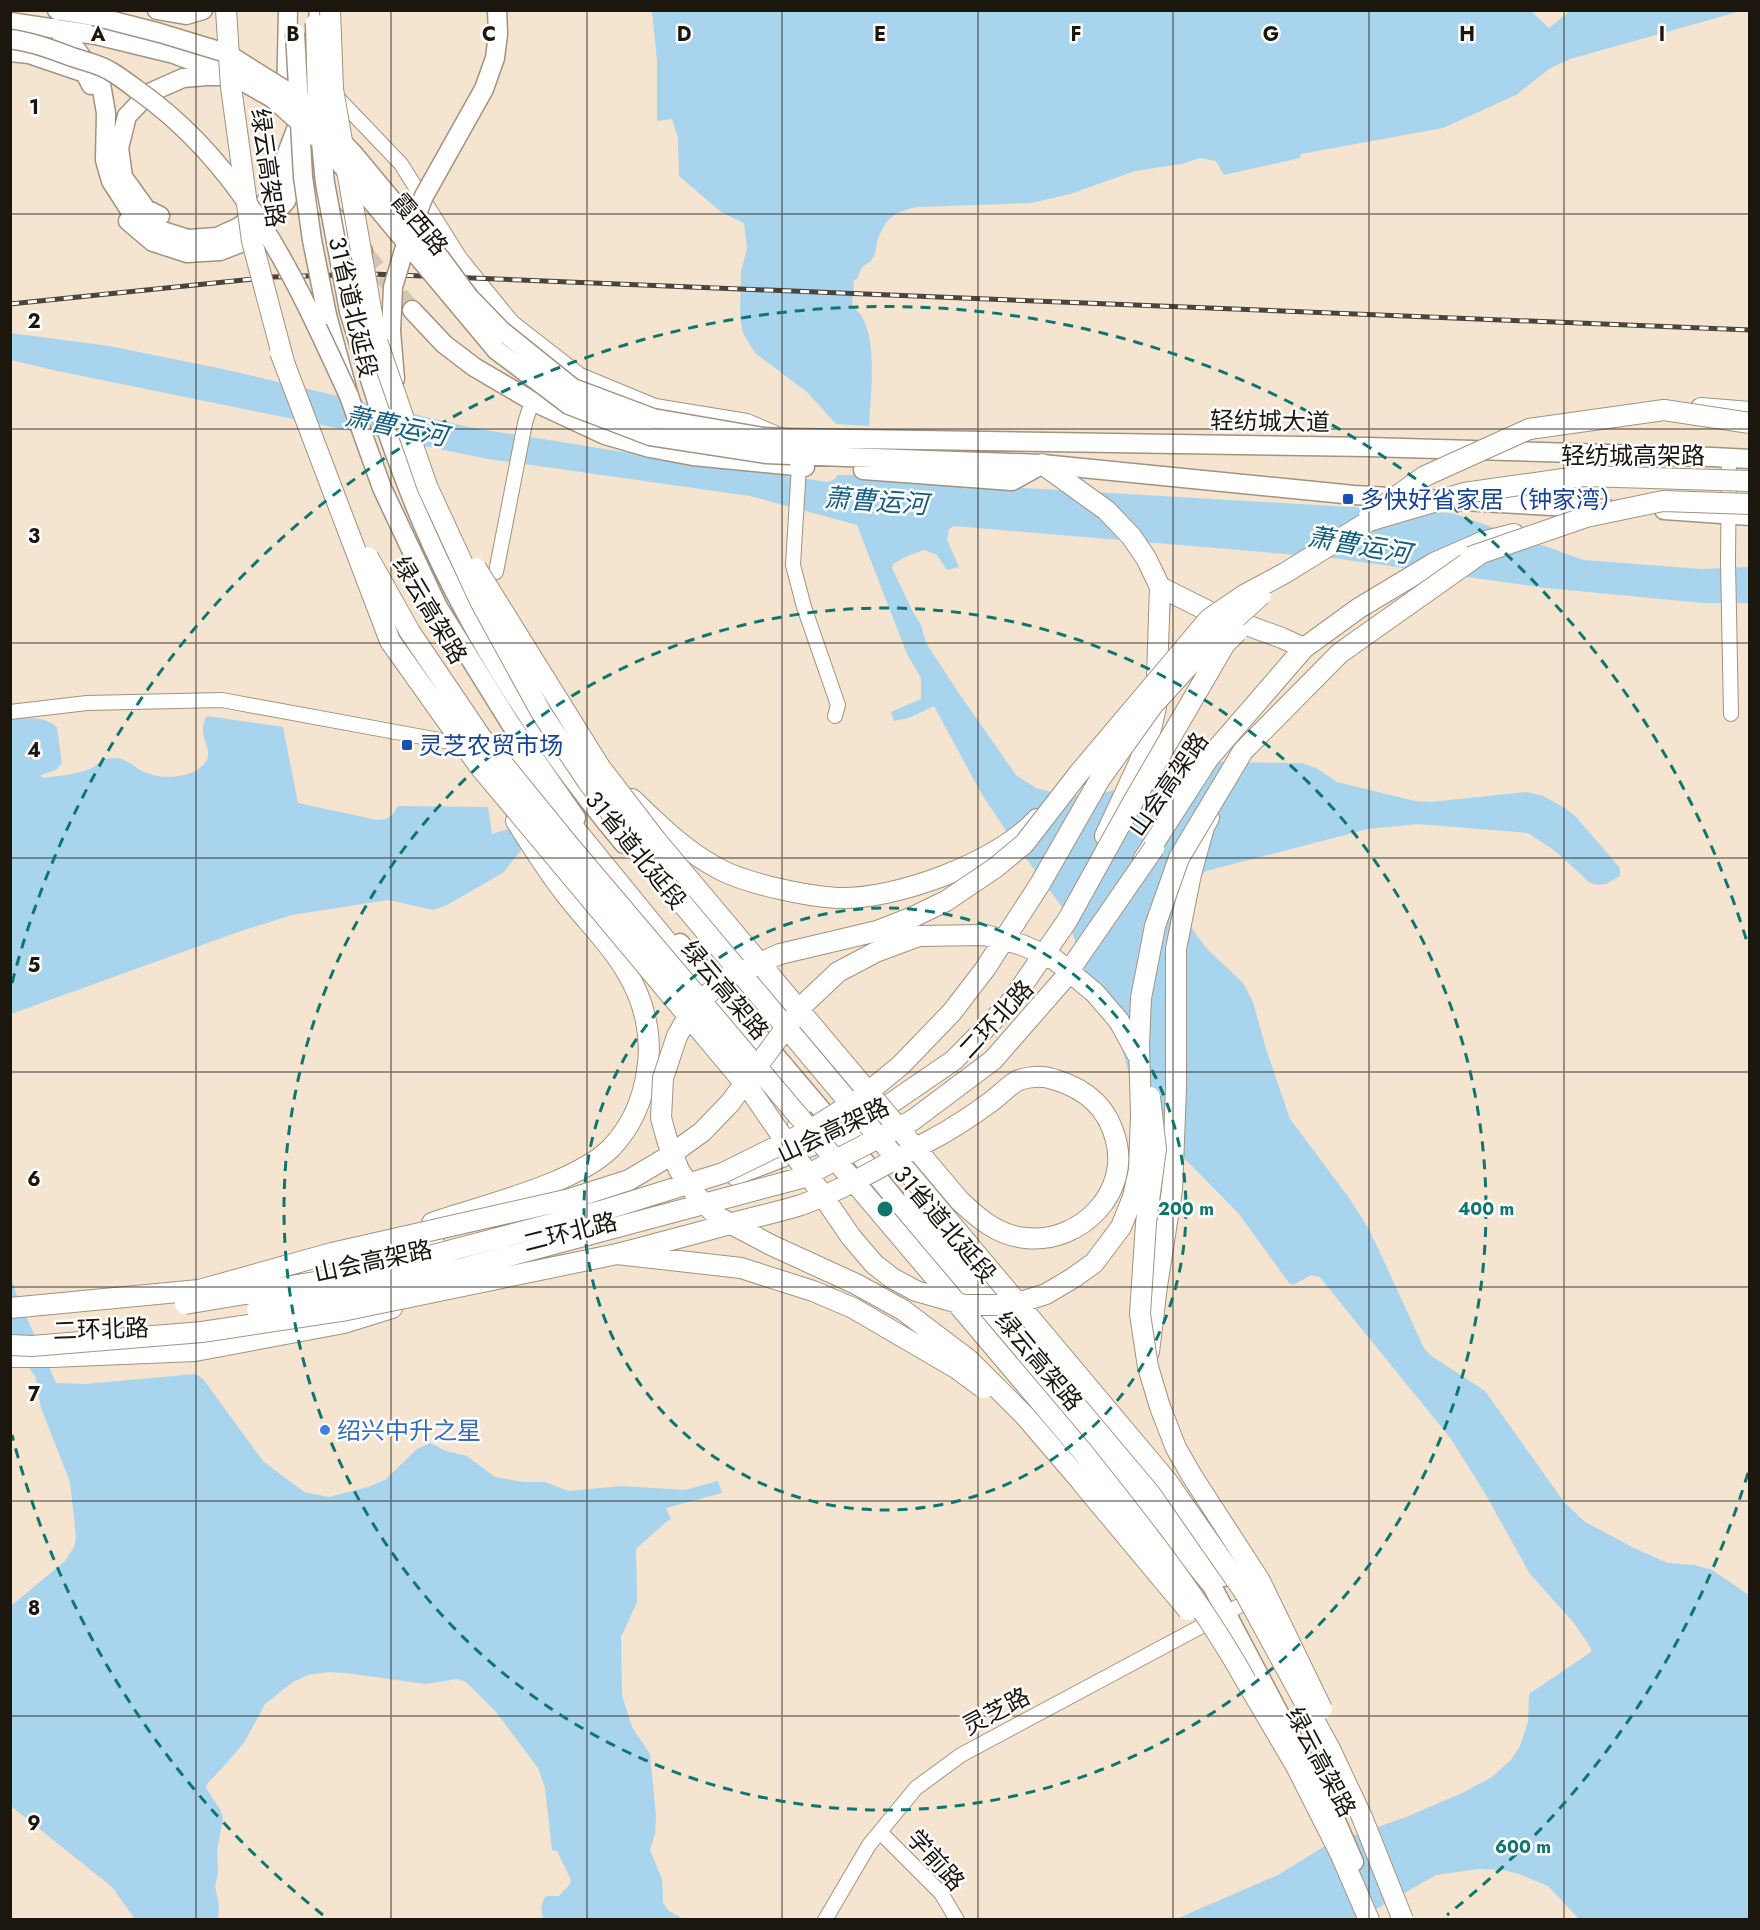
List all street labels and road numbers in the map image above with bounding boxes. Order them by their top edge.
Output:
street label: 绿云高架路 [242,106,294,230]
street label: 霞西路 [383,185,457,263]
street label: 31省道北延段 [320,233,386,381]
street label: 轻纺城大道 [1210,402,1330,440]
street label: 轻纺城高架路 [1561,438,1705,473]
street label: 绿云高架路 [384,550,476,670]
street label: 山会高架路 [1119,725,1217,843]
street label: 31省道北延段 [577,783,695,917]
street label: 绿云高架路 [673,933,777,1047]
street label: 二环北路 [950,972,1042,1066]
street label: 山会高架路 [771,1089,895,1171]
street label: 31省道北延段 [885,1158,1005,1290]
street label: 二环北路 [519,1203,621,1261]
street label: 山会高架路 [311,1231,435,1291]
street label: 绿云高架路 [987,1304,1091,1418]
street label: 二环北路 [52,1310,150,1348]
street label: 灵芝路 [956,1679,1036,1743]
street label: 绿云高架路 [1277,1701,1365,1823]
street label: 学前路 [899,1822,973,1898]

